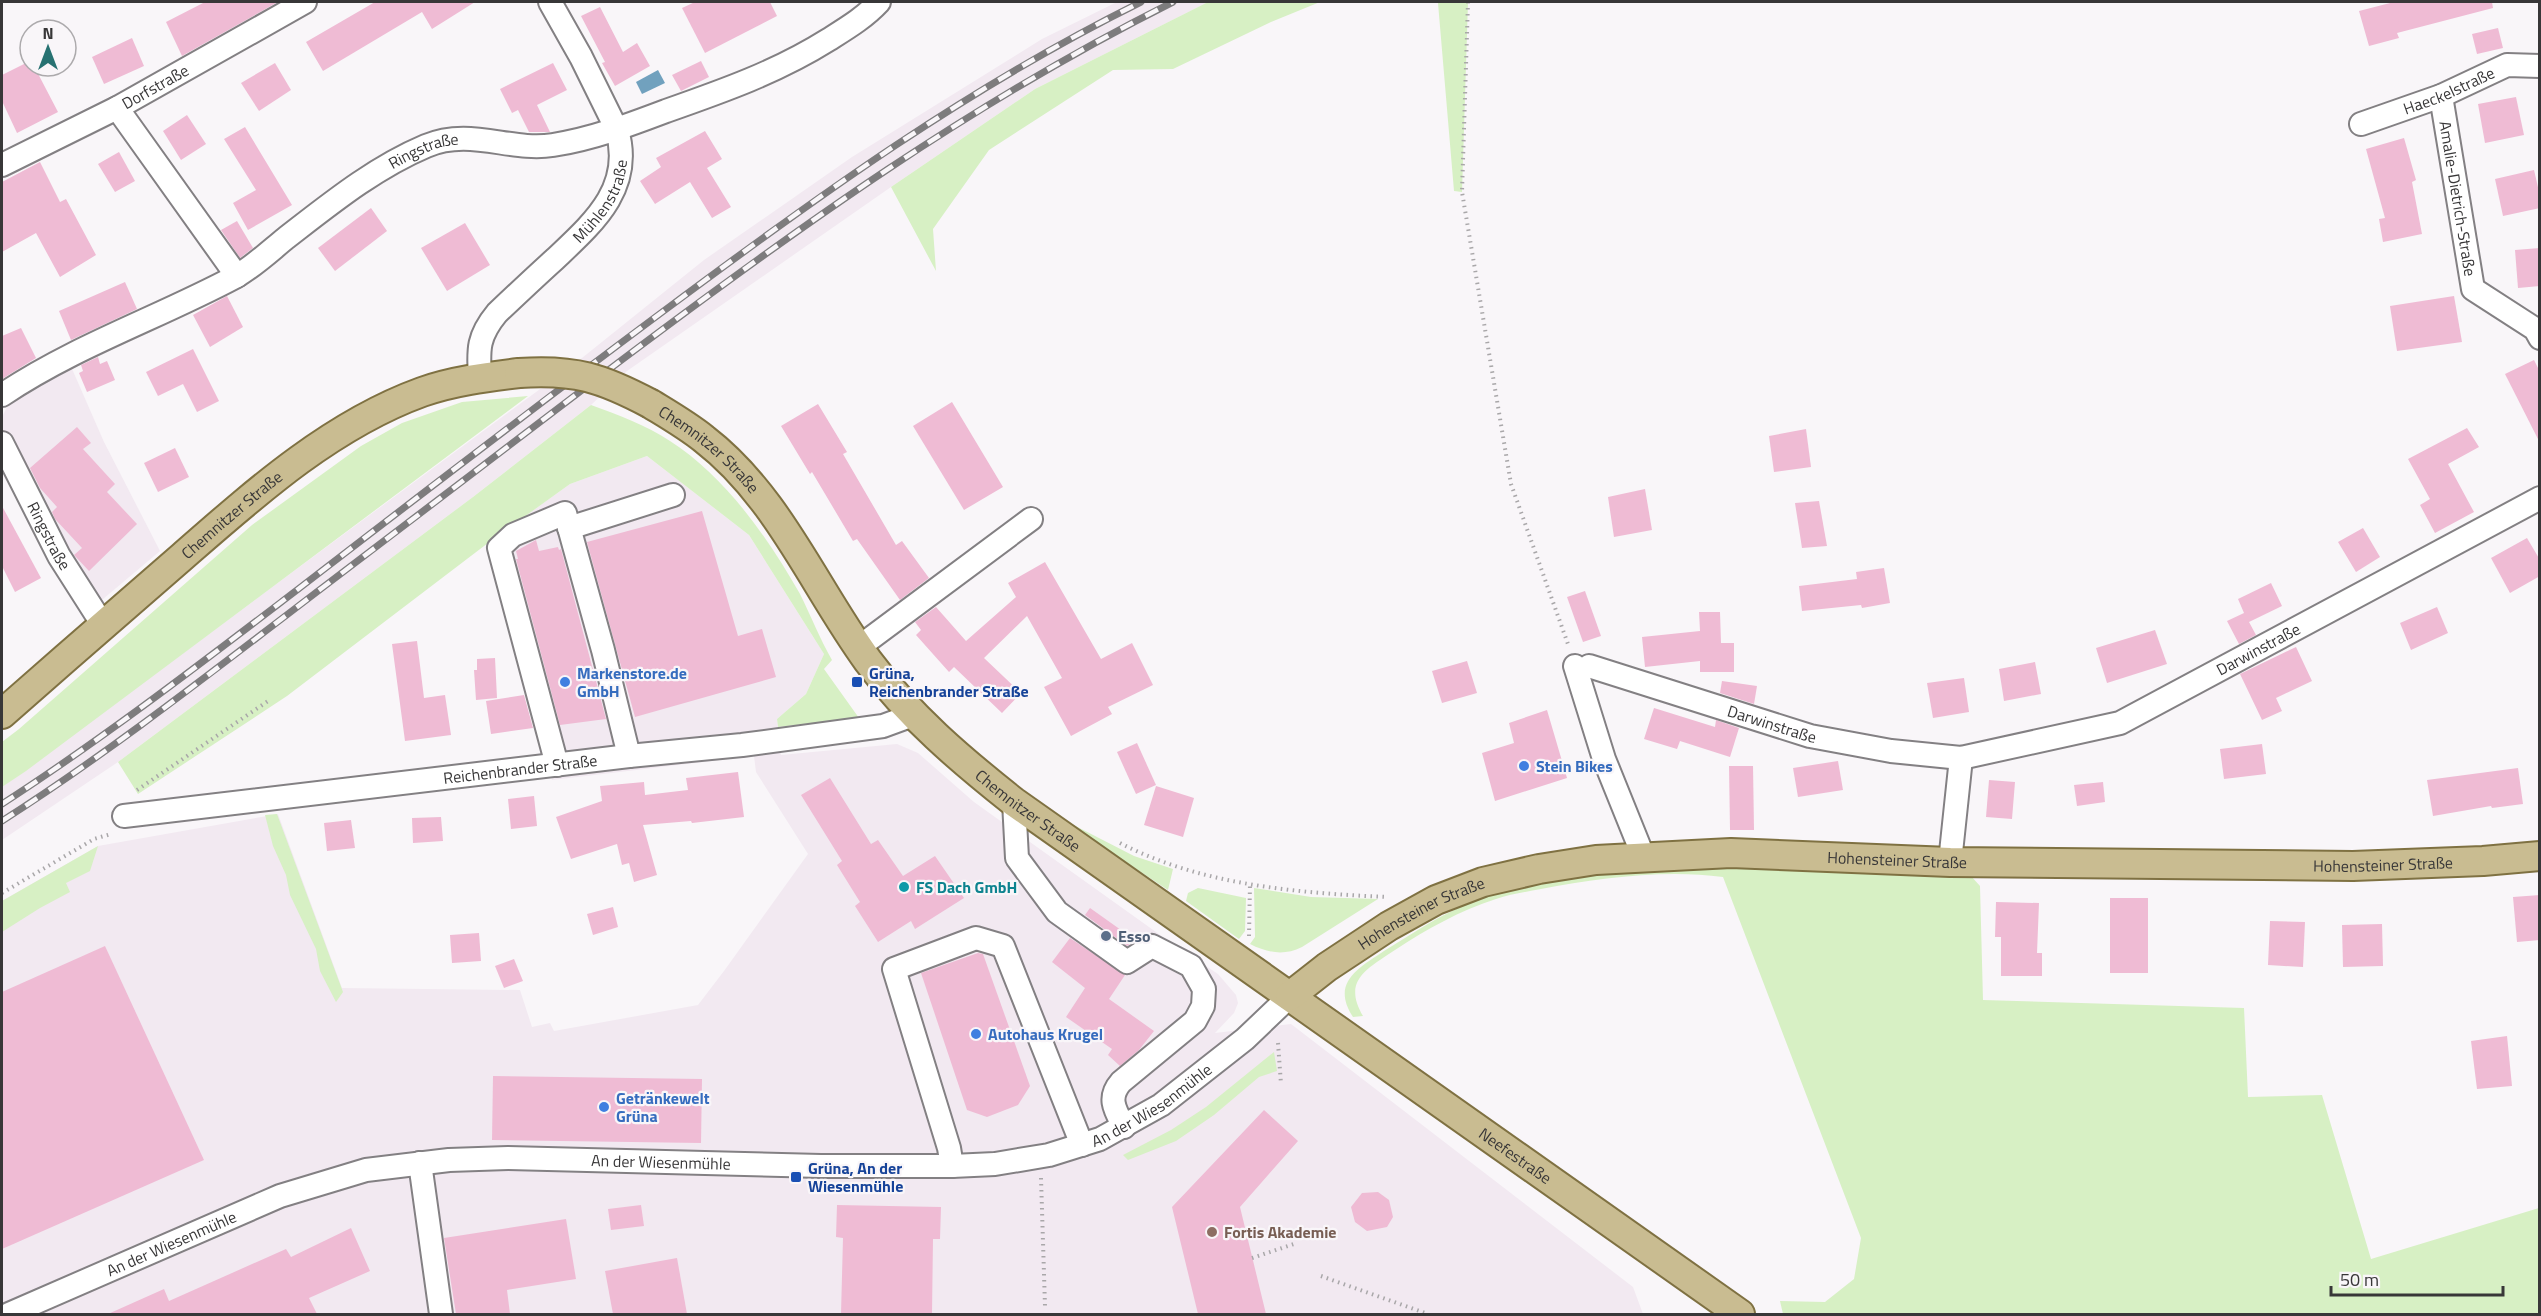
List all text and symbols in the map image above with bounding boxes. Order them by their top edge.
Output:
north arrow [18,18,78,78]
text: N [42,21,54,45]
street label: Dorfstraße [117,58,193,115]
street label: Haeckelstraße [2400,61,2498,120]
street label: Amalie-Dietrich-Straße [2433,119,2483,278]
street label: Ringstraße [384,127,459,175]
street label: Mühlenstraße [567,158,633,248]
street label: Chemnitzer Straße [654,399,765,498]
street label: Chemnitzer Straße [176,465,287,565]
street label: Ringstraße [21,497,77,575]
street label: Darwinstraße [2212,617,2304,681]
place label: Markenstore.de GmbH [577,661,687,703]
place label: Grüna, Reichenbrander Straße [869,661,1029,703]
marker: Markenstore.de GmbH [558,675,572,689]
marker: Grüna, Reichenbrander Straße [850,675,864,689]
street label: Darwinstraße [1724,699,1818,749]
street label: Reichenbrander Straße [442,748,599,790]
place label: Stein Bikes [1536,754,1613,778]
marker: Stein Bikes [1517,759,1531,773]
street label: Chemnitzer Straße [970,763,1086,858]
street label: Hohensteiner Straße [1827,845,1967,874]
street label: Hohensteiner Straße [2313,850,2453,878]
street label: Hohensteiner Straße [1353,871,1488,955]
place label: FS Dach GmbH [916,875,1017,899]
marker: FS Dach GmbH [897,880,911,894]
place label: Esso [1118,924,1150,948]
marker: Esso [1099,929,1113,943]
place label: Autohaus Krugel [988,1022,1103,1046]
marker: Autohaus Krugel [969,1027,983,1041]
street label: An der Wiesenmühle [1089,1058,1217,1153]
place label: Getränkewelt Grüna [616,1086,710,1128]
marker: Getränkewelt Grüna [597,1100,611,1114]
street label: Neefestraße [1474,1122,1557,1190]
street label: An der Wiesenmühle [591,1148,731,1176]
place label: Grüna, An der Wiesenmühle [808,1156,903,1198]
marker: Grüna, An der Wiesenmühle [789,1170,803,1184]
street label: An der Wiesenmühle [103,1204,240,1282]
place label: Fortis Akademie [1224,1220,1336,1244]
marker: Fortis Akademie [1205,1225,1219,1239]
scale bar [2331,1259,2504,1297]
text: 50 m [2340,1266,2379,1293]

